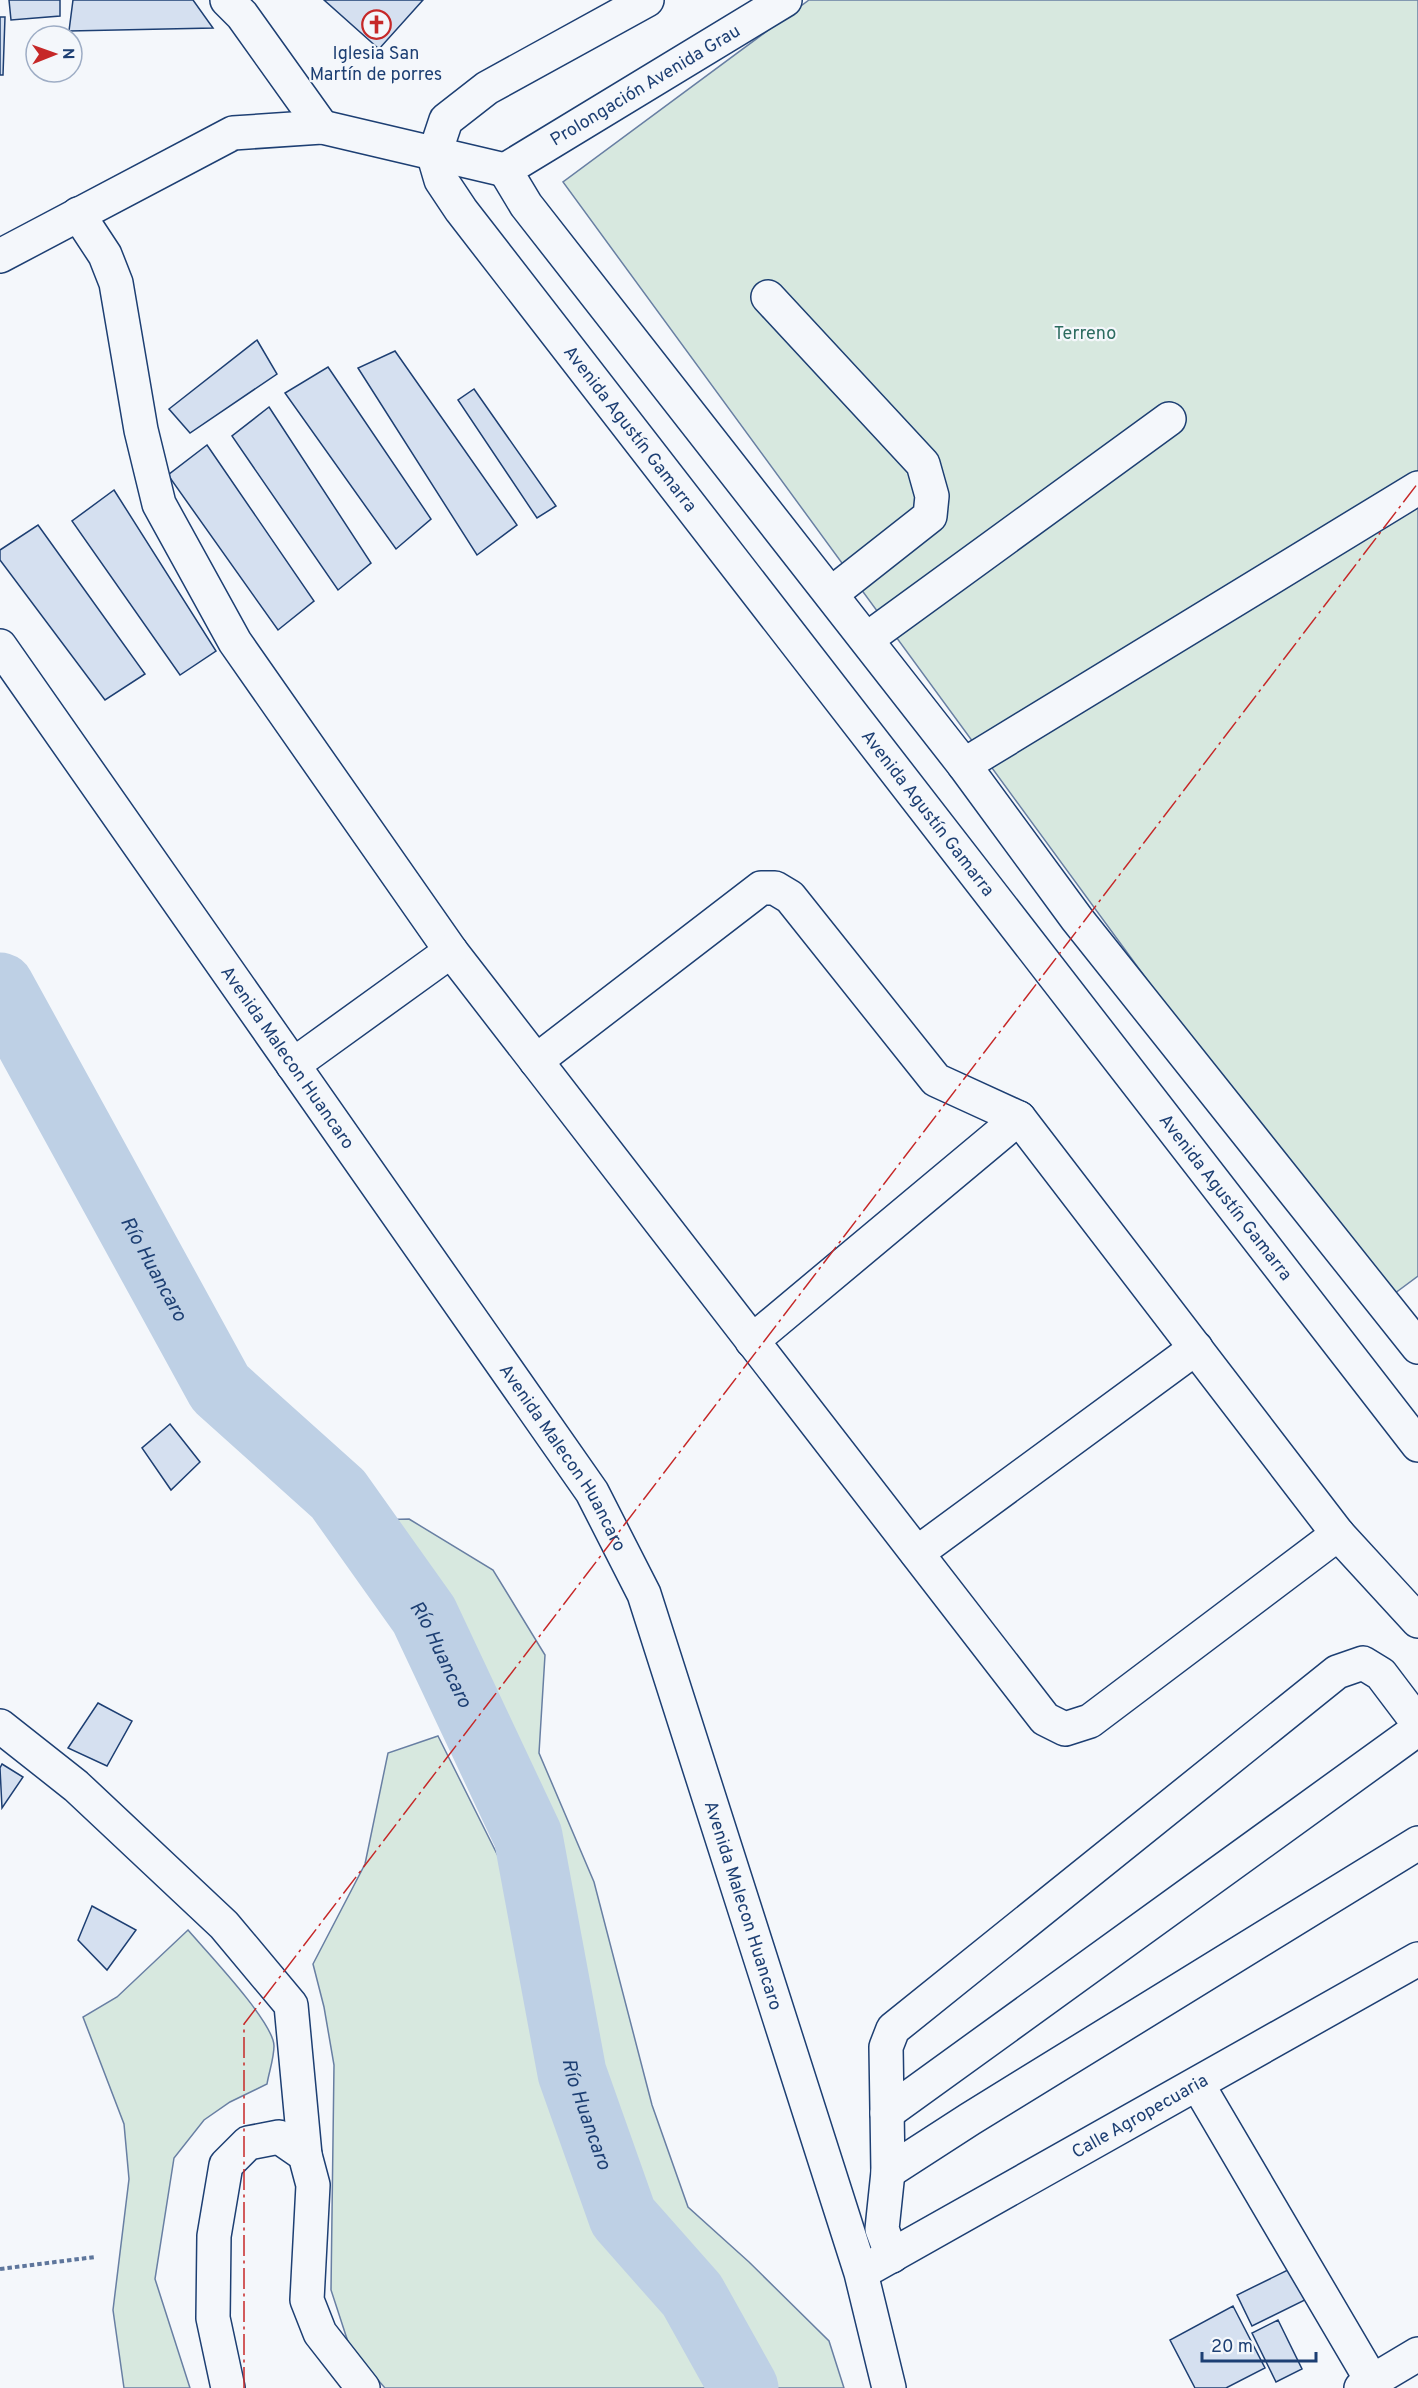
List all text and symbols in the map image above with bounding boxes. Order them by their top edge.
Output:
church icon: Iglesia San Martín de porres [360,8,392,40]
street label: Prolongación Avenida Grau [547,20,745,152]
north arrow [24,24,84,84]
place label: Iglesia San Martín de porres [310,43,442,87]
text: N [57,48,77,60]
park label: Terreno [1054,323,1116,346]
street label: Avenida Agustín Gamarra [558,342,701,518]
street label: Avenida Agustín Gamarra [855,726,999,902]
street label: Avenida Malecon Huancaro [214,962,359,1154]
street label: Avenida Agustín Gamarra [1153,1110,1297,1286]
water label: Río Huancaro [113,1212,192,1327]
street label: Avenida Malecon Huancaro [493,1360,630,1556]
water label: Río Huancaro [403,1596,477,1713]
street label: Avenida Malecon Huancaro [698,1798,786,2014]
water label: Río Huancaro [555,2056,616,2174]
street label: Calle Agropecuaria [1068,2070,1213,2165]
scale bar [1202,2325,1316,2363]
text: 20 m [1211,2336,1253,2359]

